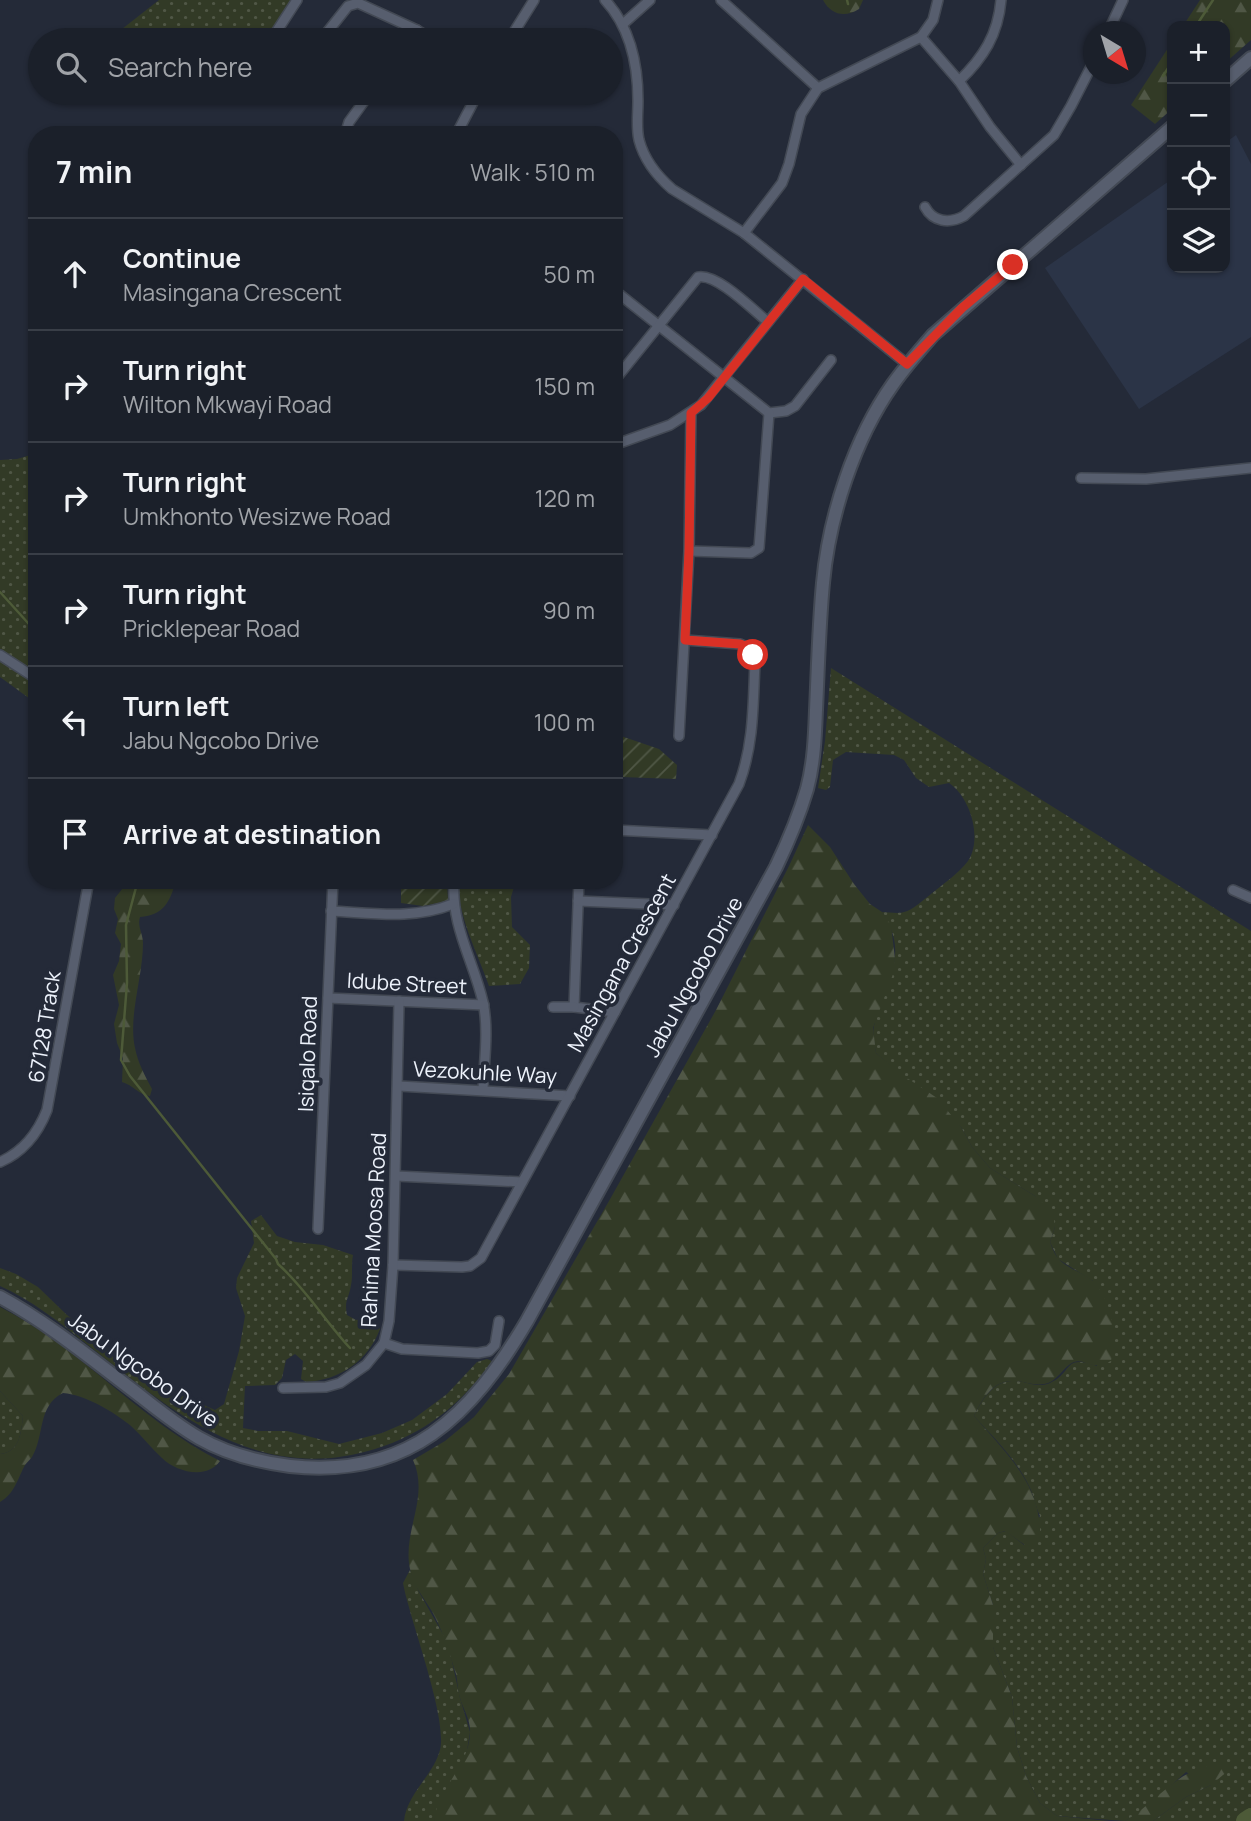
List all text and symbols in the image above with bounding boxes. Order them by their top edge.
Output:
north arrow [1083,21,1146,84]
map controls [1167,21,1230,273]
button: + [1167,21,1230,84]
search box [28,28,623,105]
icon: search [52,48,90,86]
text: Search here [108,49,253,85]
button: − [1167,84,1230,147]
button: locate [1167,147,1230,210]
text: 7 min [56,151,132,192]
text: Walk · 510 m [470,156,595,188]
button: layers [1167,210,1230,273]
text: Continue [123,240,241,276]
route end [997,249,1028,280]
icon: ahead [56,255,94,293]
text: 50 m [544,258,595,290]
text: Masingana Crescent [123,276,342,308]
text: Turn right [123,352,247,388]
icon: right [56,367,94,405]
text: 150 m [535,370,595,402]
text: Wilton Mkwayi Road [123,388,332,420]
text: Turn right [123,464,247,500]
icon: right [56,479,94,517]
text: 120 m [535,482,595,514]
text: Umkhonto Wesizwe Road [123,500,391,532]
text: Turn right [123,576,247,612]
icon: right [56,591,94,629]
text: 90 m [543,594,595,626]
text: Pricklepear Road [123,612,300,644]
route start [737,639,768,670]
text: Turn left [123,688,230,724]
icon: left [56,703,94,741]
text: 100 m [534,706,595,738]
text: Jabu Ngcobo Drive [123,724,319,756]
icon: arrive [56,815,94,853]
text: Arrive at destination [123,816,381,852]
street label: Masingana Crescent [560,868,682,1057]
street label: Jabu Ngcobo Drive [637,891,749,1062]
street label: Idube Street [346,966,468,1000]
street label: 67128 Track [21,969,67,1085]
street label: Isiqalo Road [291,995,323,1113]
street label: Vezokuhle Way [412,1054,558,1090]
street label: Rahima Moosa Road [354,1132,392,1328]
street label: Jabu Ngcobo Drive [63,1305,224,1433]

